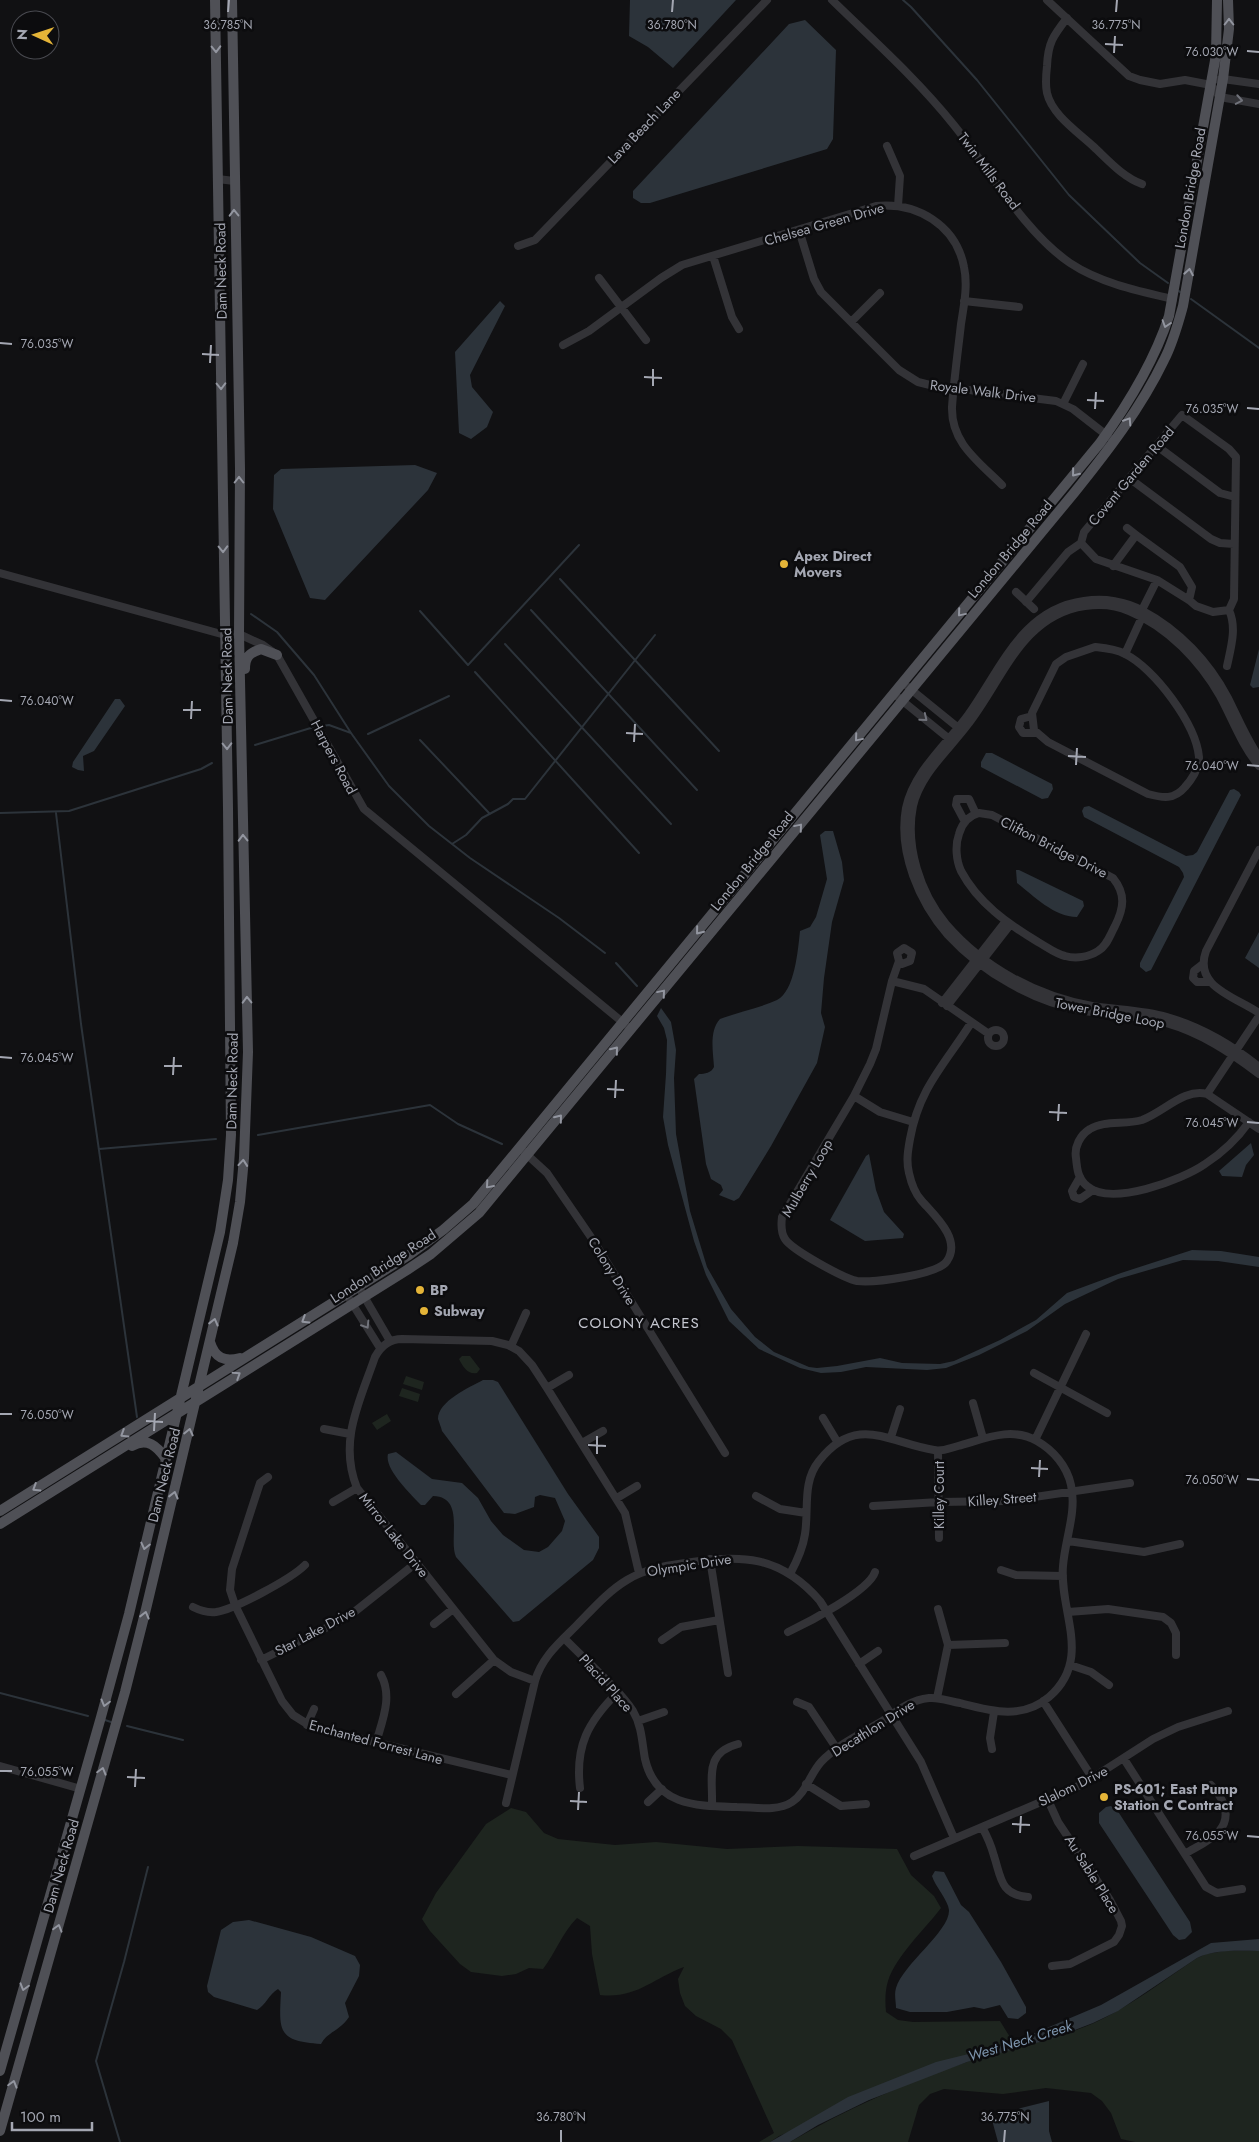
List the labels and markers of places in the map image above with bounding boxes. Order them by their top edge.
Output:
place label: Apex Direct Movers [793,546,872,582]
marker: Apex Direct Movers [778,558,790,570]
place label: BP [430,1280,448,1300]
marker: BP [414,1284,426,1296]
place label: Subway [434,1301,485,1321]
marker: Subway [418,1305,430,1317]
place label: PS-601; East Pump Station C Contract [1114,1779,1238,1815]
marker: PS-601; East Pump Station C Contract [1098,1791,1110,1803]

